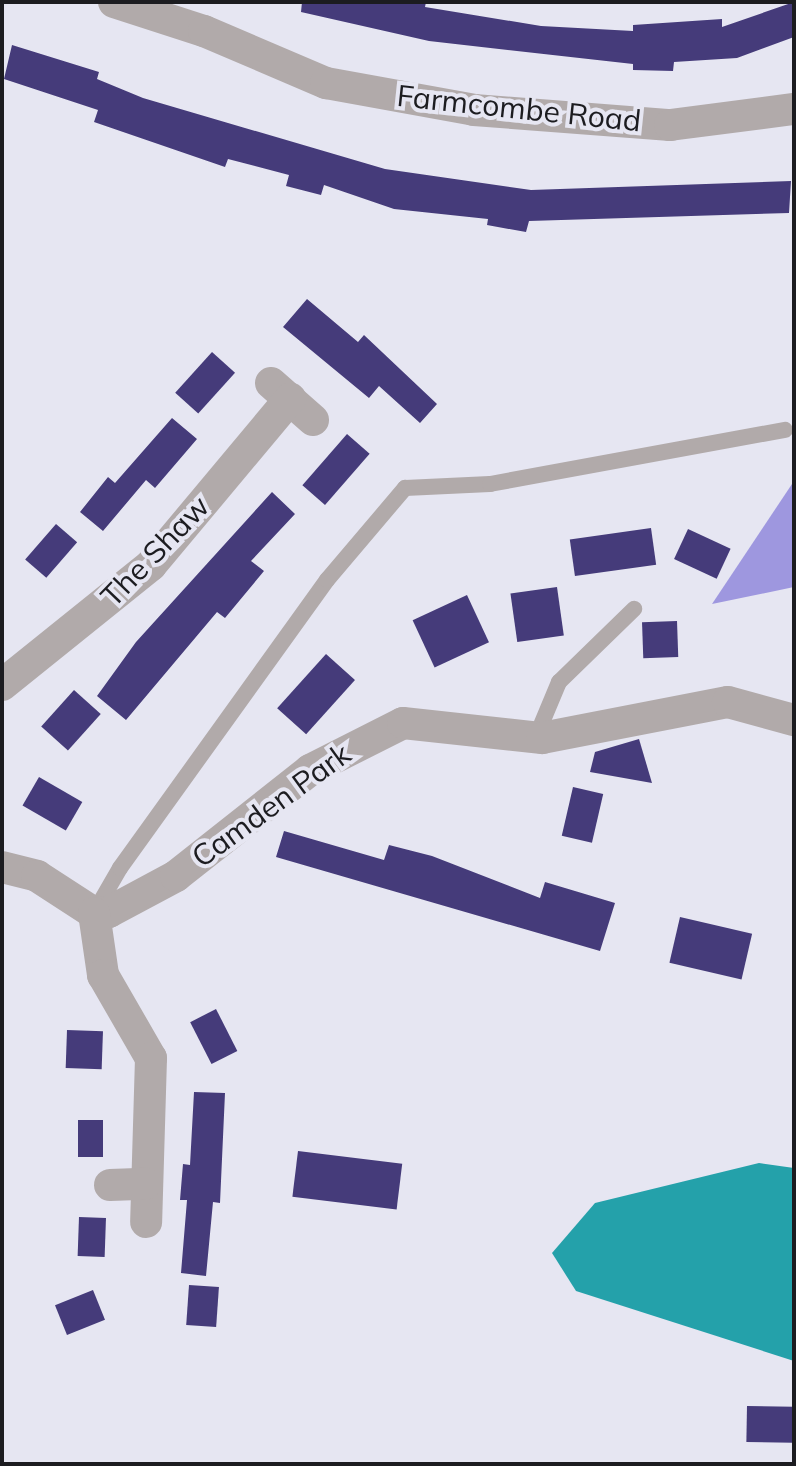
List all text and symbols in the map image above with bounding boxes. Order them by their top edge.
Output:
street label: Farmcombe Road [395,77,643,139]
street label: The Shaw [93,488,217,614]
street label: Camden Park [185,735,357,875]

